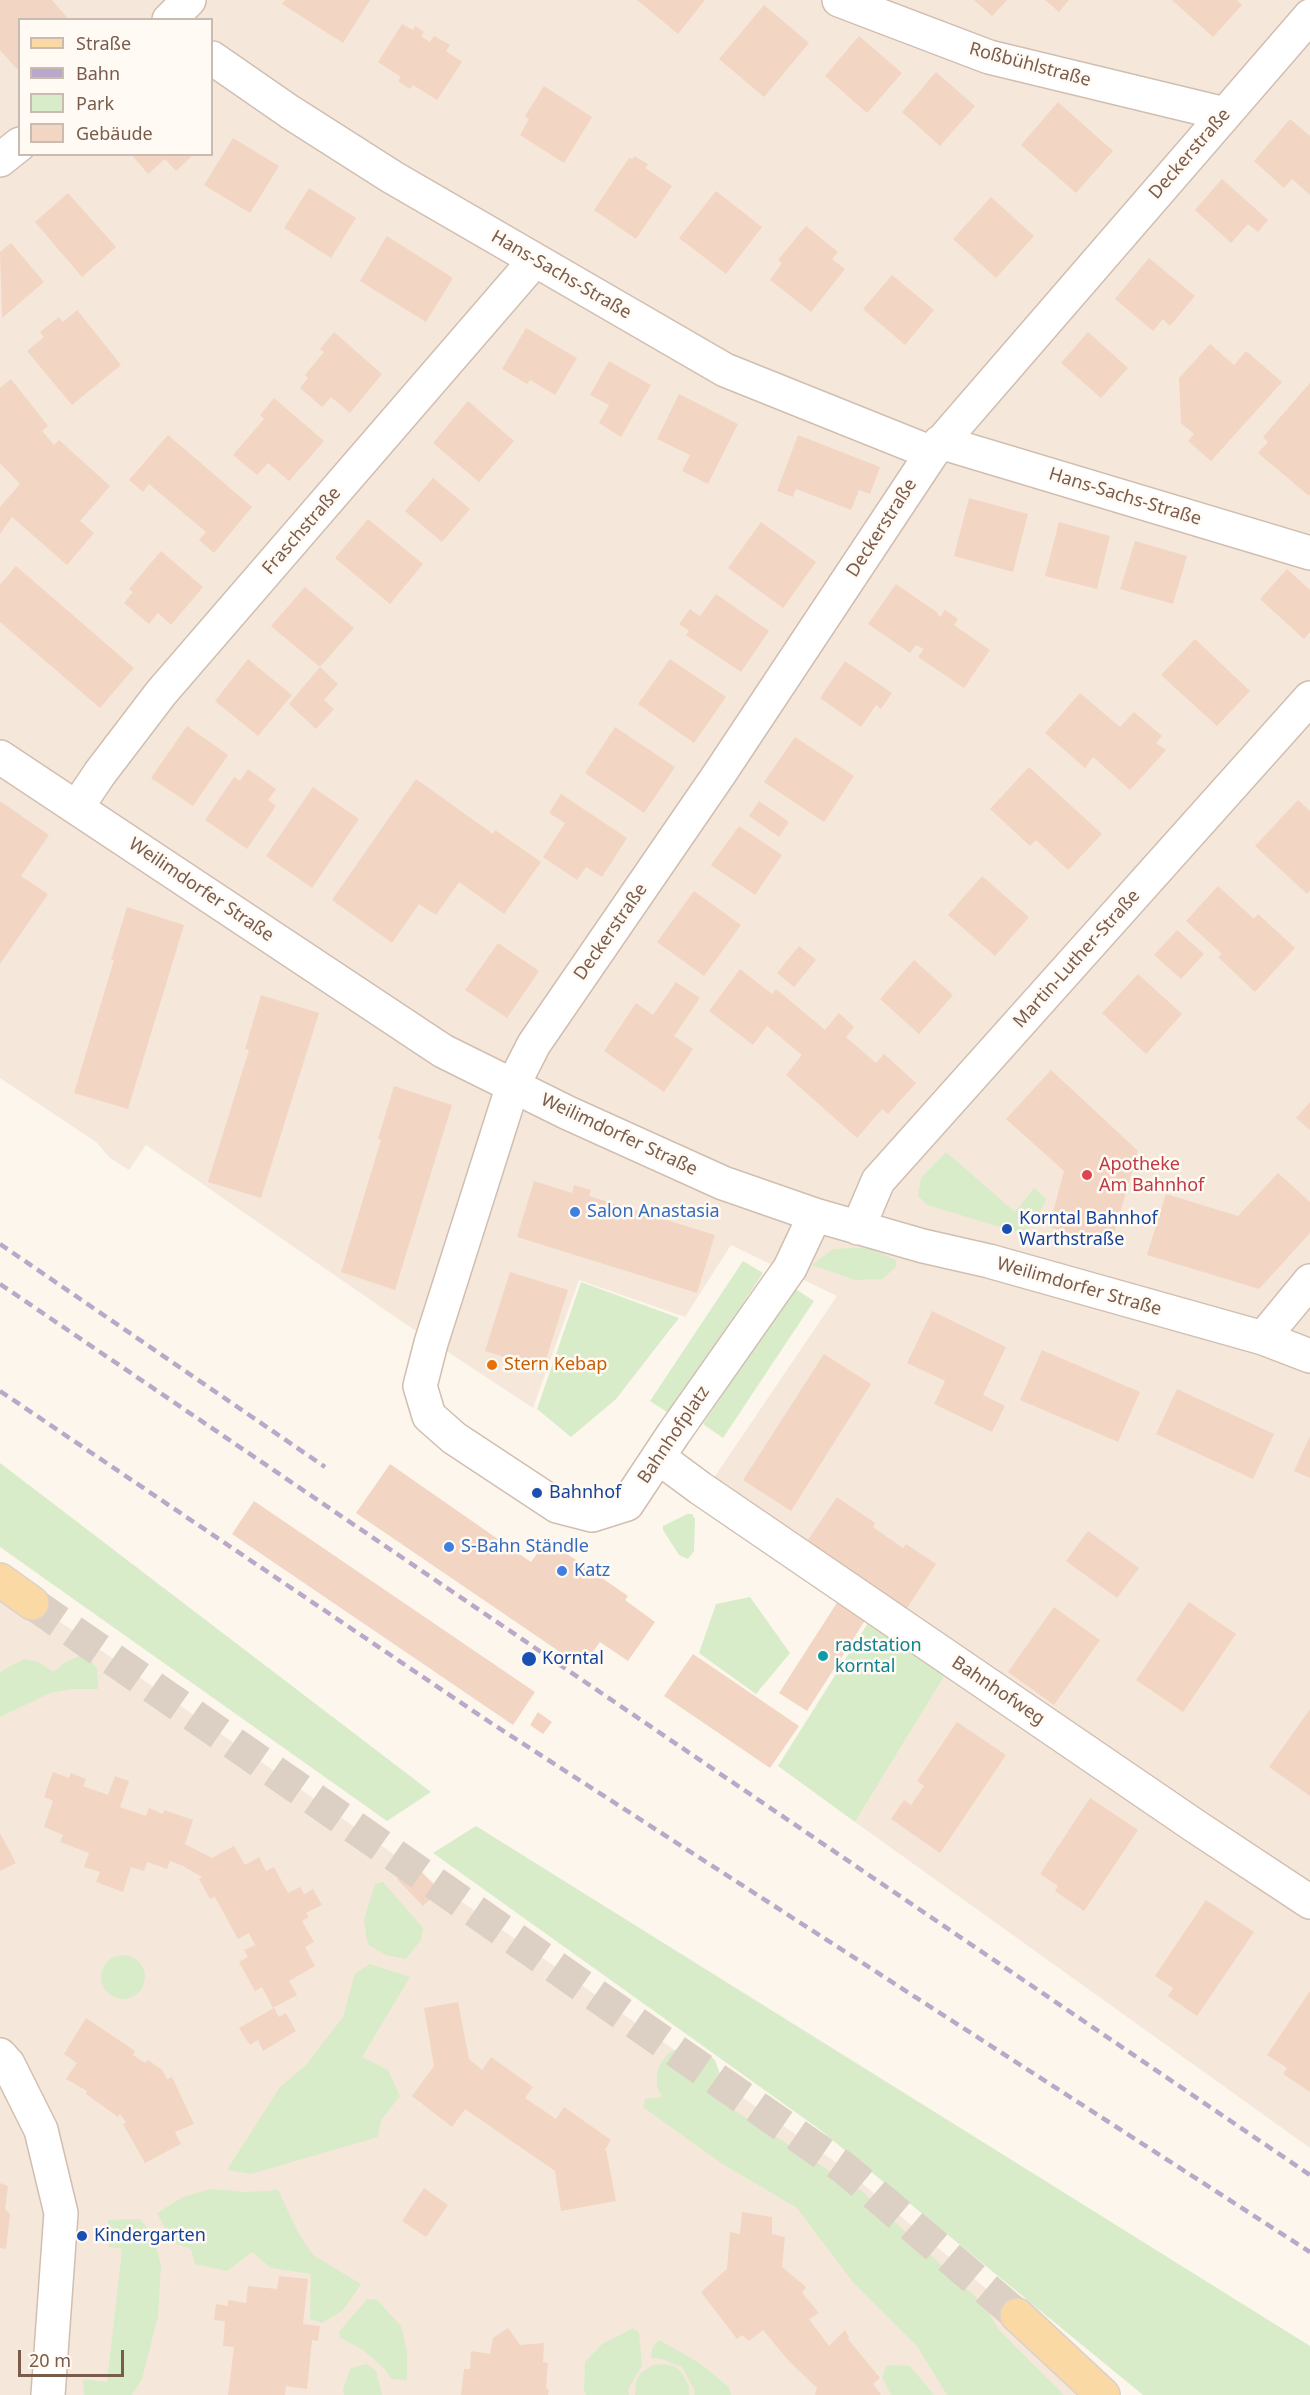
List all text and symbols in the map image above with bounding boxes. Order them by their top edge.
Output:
legend [18,18,213,156]
text: Straße [76,31,131,55]
street label: Roßbühlstraße [967,38,1093,92]
text: Bahn [76,61,120,85]
text: Park [76,91,114,115]
street label: Deckerstraße [1145,104,1235,204]
text: Gebäude [76,121,153,145]
street label: Hans-Sachs-Straße [487,226,635,324]
street label: Hans-Sachs-Straße [1046,464,1204,530]
street label: Deckerstraße [842,475,922,581]
street label: Fraschstraße [258,483,346,579]
street label: Weilimdorfer Straße [124,833,278,947]
street label: Deckerstraße [570,880,652,984]
street label: Martin-Luther-Straße [1009,885,1145,1033]
street label: Weilimdorfer Straße [537,1089,701,1181]
place label: Apotheke Am Bahnhof [1099,1154,1204,1196]
marker: Apotheke Am Bahnhof [1080,1168,1094,1182]
place label: Salon Anastasia [587,1201,720,1223]
marker: Salon Anastasia [568,1205,582,1219]
place label: Korntal Bahnhof Warthstraße [1019,1208,1158,1250]
marker: Korntal Bahnhof Warthstraße [1000,1222,1014,1236]
street label: Weilimdorfer Straße [994,1253,1164,1321]
place label: Stern Kebap [504,1354,607,1376]
marker: Stern Kebap [485,1358,499,1372]
street label: Bahnhofplatz [633,1382,715,1488]
place label: Bahnhof [549,1482,621,1504]
marker: Bahnhof [530,1486,544,1500]
place label: S-Bahn Ständle [461,1536,589,1558]
marker: S-Bahn Ständle [442,1540,456,1554]
place label: Katz [574,1560,610,1582]
marker: Katz [555,1564,569,1578]
place label: radstation korntal [835,1635,922,1678]
place label: Korntal [542,1648,604,1670]
marker: radstation korntal [816,1649,830,1663]
marker: Korntal [520,1650,538,1668]
street label: Bahnhofweg [947,1652,1049,1730]
place label: Kindergarten [94,2225,206,2247]
marker: Kindergarten [75,2229,89,2243]
scale bar [21,2338,128,2376]
text: 20 m [29,2348,71,2372]

